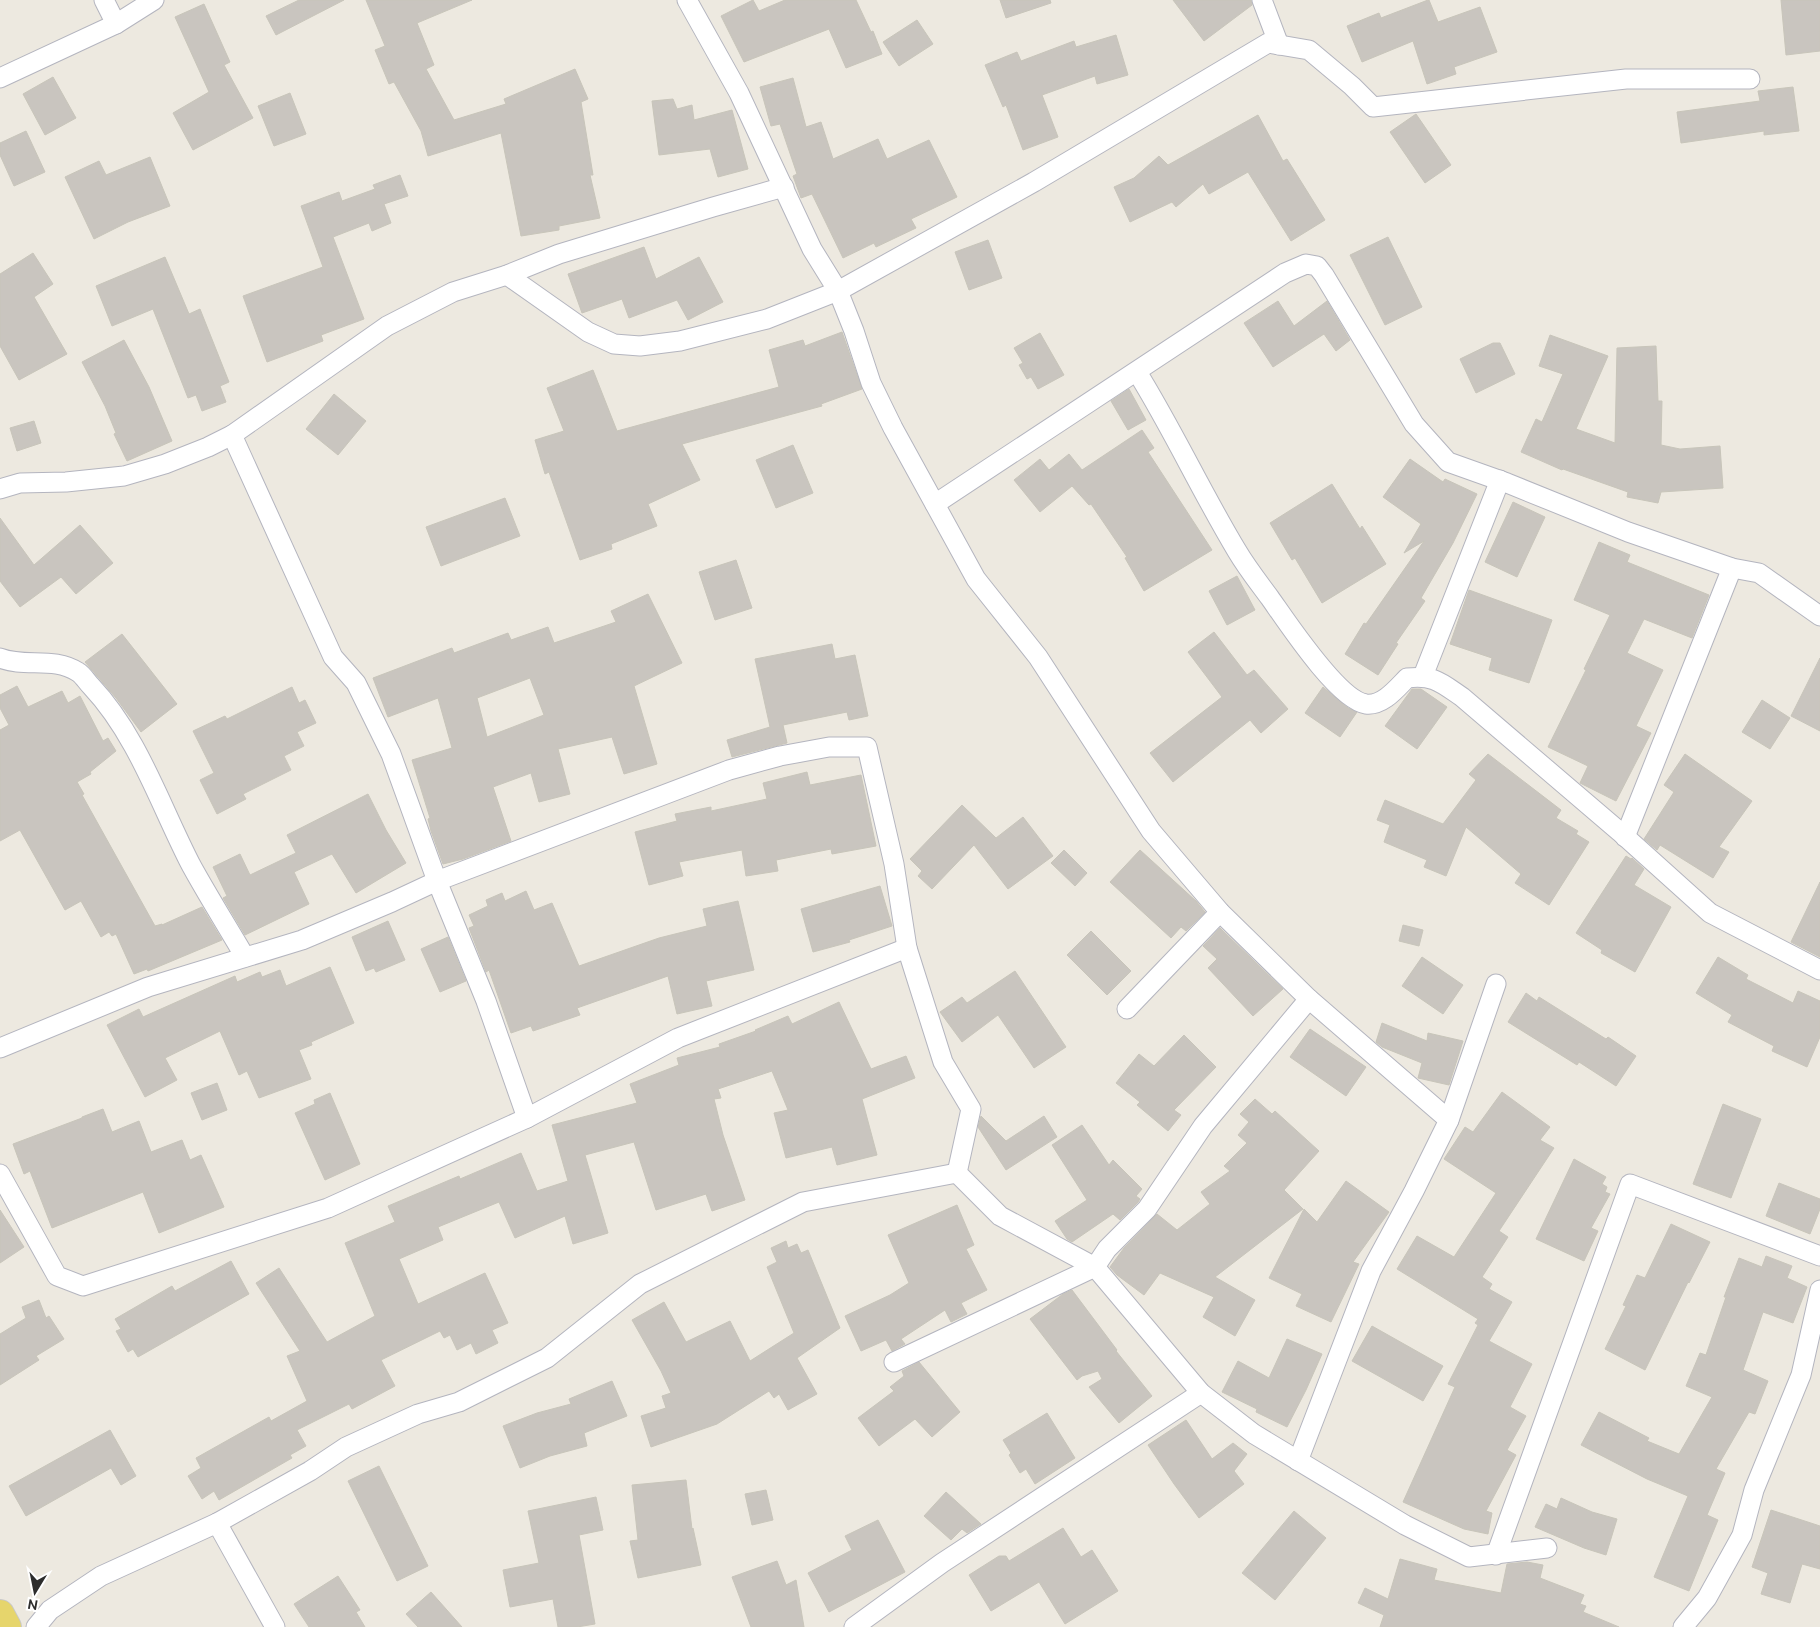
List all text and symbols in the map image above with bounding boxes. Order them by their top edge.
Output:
north arrow [10,1567,60,1617]
text: N [26,1596,39,1614]

